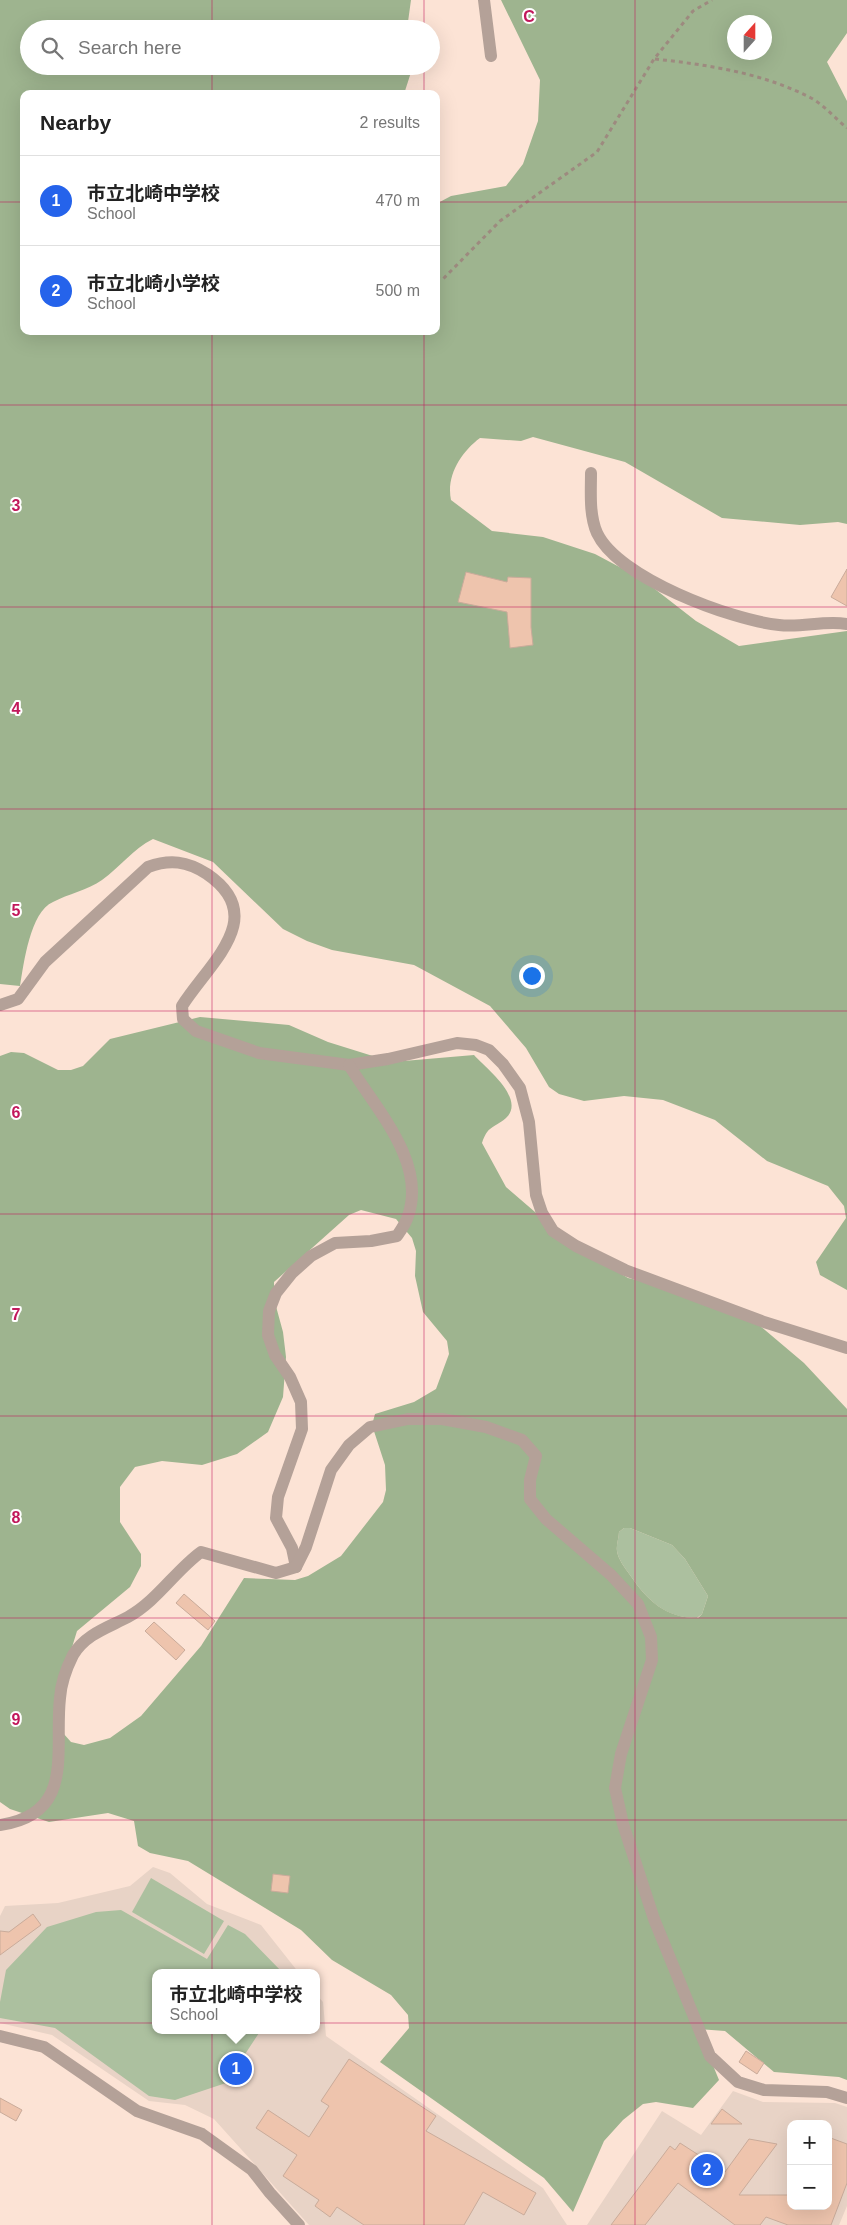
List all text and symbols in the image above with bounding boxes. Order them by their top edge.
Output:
text: C [523,8,535,25]
north arrow [727,15,772,60]
search box [20,20,440,75]
icon: search [38,34,66,62]
text: Search here [78,37,182,58]
text: Nearby [40,111,111,134]
text: 2 results [360,114,420,131]
text: 市立北崎中学校 [87,183,220,204]
text: 1 [52,192,60,209]
text: 470 m [376,192,420,209]
text: School [87,205,136,222]
text: 市立北崎小学校 [87,273,220,294]
text: 2 [52,282,60,299]
text: 500 m [376,282,420,299]
text: School [87,295,136,312]
text: 3 [12,497,21,514]
text: 4 [12,700,21,717]
text: 5 [12,902,21,919]
your location [519,963,545,989]
text: 6 [12,1104,21,1121]
text: 7 [12,1306,21,1323]
text: 8 [12,1509,21,1526]
text: 9 [12,1711,21,1728]
popup [152,1969,320,2034]
text: 市立北崎中学校 [169,1984,303,2005]
text: School [169,2006,218,2023]
pin: 1 [220,2050,252,2088]
map controls [787,2120,832,2210]
button: + [787,2120,832,2165]
pin: 2 [691,2151,723,2189]
button: − [787,2165,832,2210]

